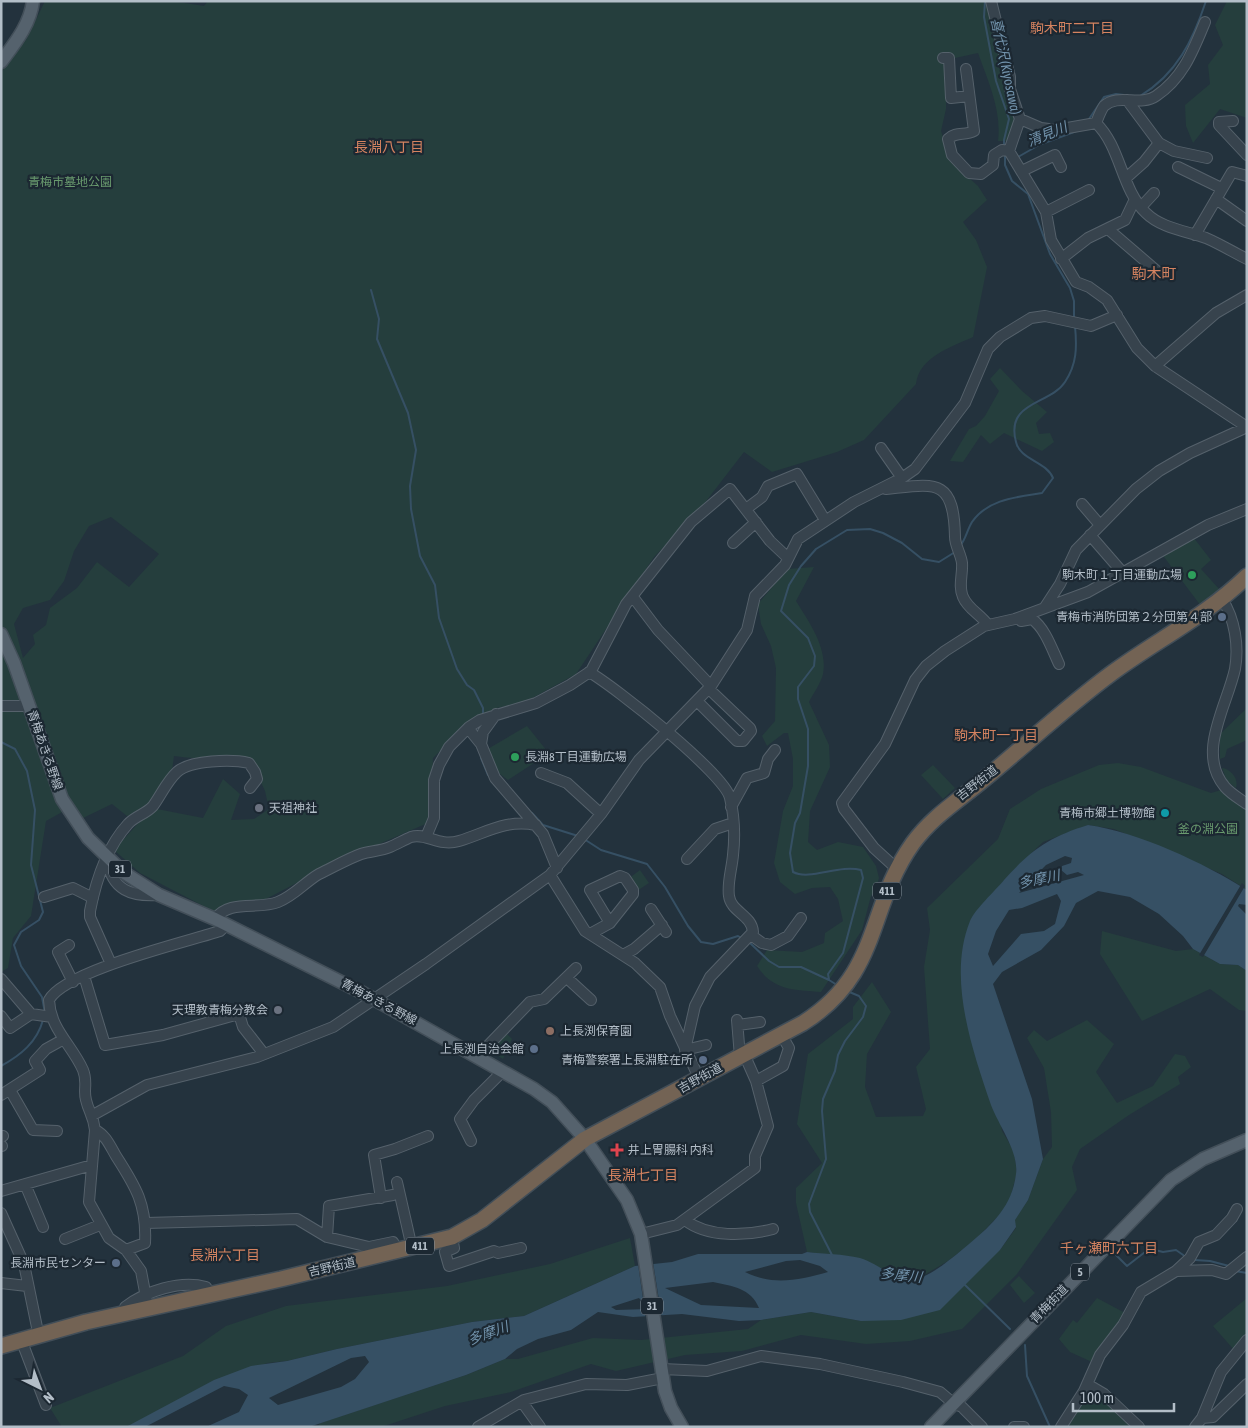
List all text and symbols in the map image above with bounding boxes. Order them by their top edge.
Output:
water label: 喜代沢 (Kiyosawa) [988,16,1024,116]
district label: 駒木町二丁目 [1030,20,1114,36]
water label: 清見川 [1025,118,1071,149]
district label: 長淵八丁目 [354,139,424,155]
park label: 青梅市墓地公園 [28,175,112,189]
district label: 駒木町 [1131,265,1177,282]
place label: 駒木町１丁目運動広場 [1062,568,1182,582]
marker: 駒木町１丁目運動広場 [1186,569,1198,581]
place label: 青梅市消防団第２分団第４部 [1056,610,1212,624]
marker: 青梅市消防団第２分団第４部 [1216,611,1228,623]
street label: 青梅あきる野線 [25,708,65,792]
district label: 駒木町一丁目 [954,727,1038,743]
place label: 長淵8丁目運動広場 [525,750,627,764]
marker: 長淵8丁目運動広場 [509,751,521,763]
street label: 吉野街道 [954,763,1000,803]
place label: 天祖神社 [269,801,317,815]
marker: 天祖神社 [253,802,265,814]
place label: 青梅市郷土博物館 [1059,806,1155,820]
marker: 青梅市郷土博物館 [1159,807,1171,819]
park label: 釜の淵公園 [1178,822,1238,836]
road number: 31 [109,861,131,878]
water label: 多摩川 [1017,866,1063,891]
road number: 411 [873,882,901,899]
street label: 青梅あきる野線 [339,976,419,1028]
place label: 天理教青梅分教会 [172,1003,268,1017]
marker: 天理教青梅分教会 [272,1004,284,1016]
place label: 上長渕保育園 [560,1024,632,1038]
marker: 上長渕保育園 [544,1025,556,1037]
place label: 上長渕自治会館 [440,1042,524,1056]
marker: 上長渕自治会館 [528,1043,540,1055]
place label: 青梅警察署上長淵駐在所 [561,1053,693,1067]
marker: 青梅警察署上長淵駐在所 [697,1054,709,1066]
street label: 吉野街道 [676,1060,724,1096]
marker: 井上胃腸科 内科 [610,1143,624,1157]
place label: 井上胃腸科 内科 [628,1143,714,1157]
district label: 長淵七丁目 [608,1167,678,1183]
road number: 411 [406,1238,434,1254]
district label: 千ヶ瀬町六丁目 [1060,1240,1158,1256]
district label: 長淵六丁目 [190,1247,260,1263]
street label: 吉野街道 [307,1255,357,1279]
place label: 長淵市民センター [10,1256,106,1270]
marker: 長淵市民センター [110,1257,122,1269]
road number: 5 [1071,1264,1089,1280]
water label: 多摩川 [879,1265,925,1285]
street label: 青梅街道 [1027,1282,1071,1326]
road number: 31 [641,1298,663,1314]
water label: 多摩川 [466,1318,512,1348]
north arrow [15,1363,65,1413]
scale bar [1073,1380,1174,1412]
text: N [40,1389,57,1406]
text: 100 m [1080,1389,1114,1406]

